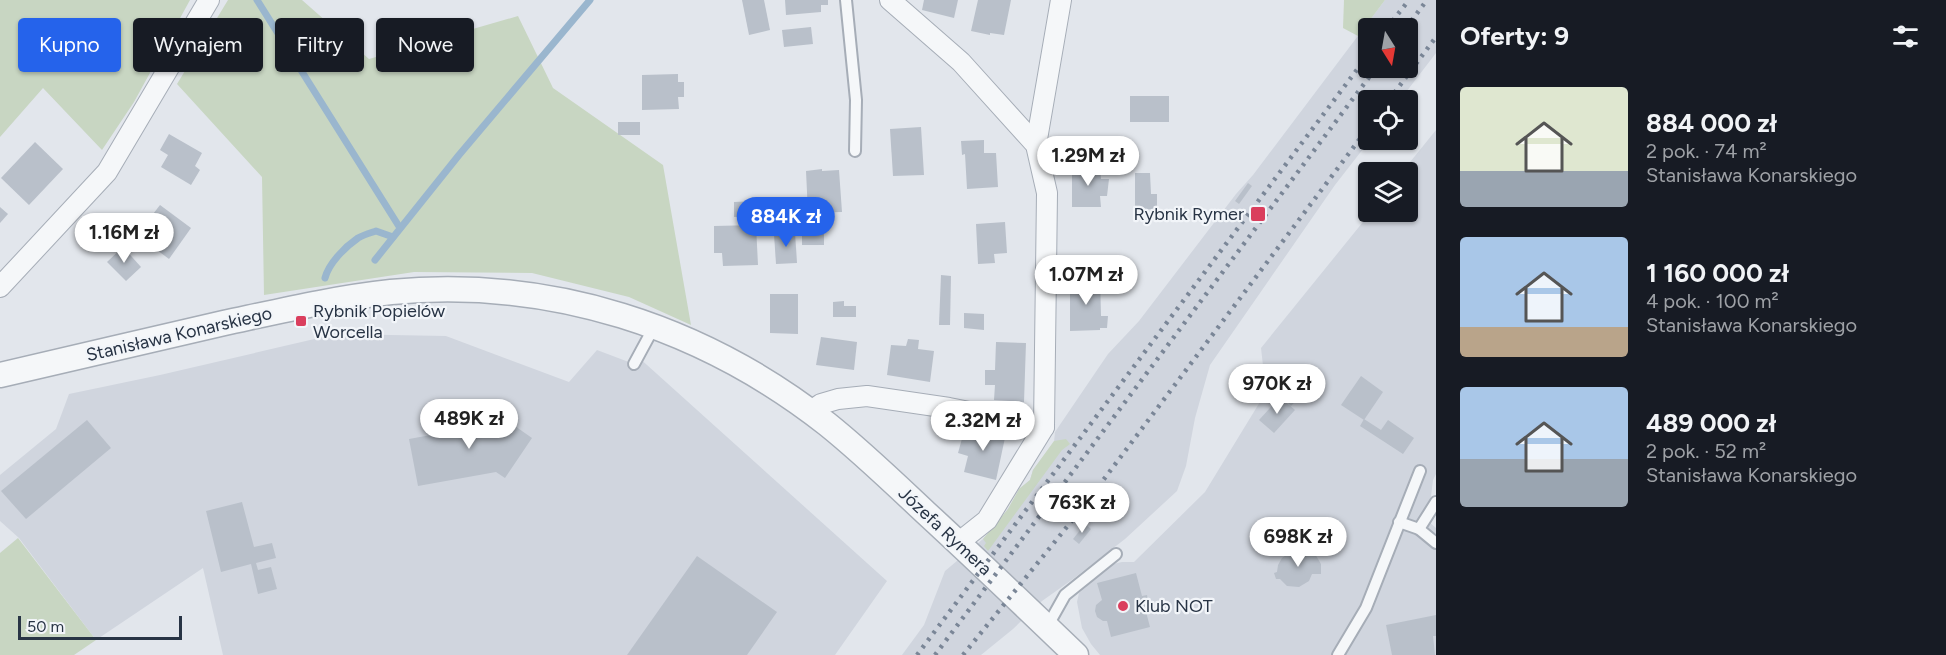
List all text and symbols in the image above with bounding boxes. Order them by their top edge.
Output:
chip: Kupno [18,18,121,72]
chip: Wynajem [133,18,263,72]
chip: Filtry [275,18,364,72]
chip: Nowe [376,18,474,72]
north arrow [1358,18,1418,78]
map controls [1358,18,1418,222]
text: Oferty: 9 [1460,20,1569,52]
icon: filters [1889,20,1922,53]
button: locate [1358,90,1418,150]
text: 884 000 zł [1646,107,1777,139]
icon: home [1508,111,1580,183]
pin: 1.29M zł [1026,136,1150,187]
text: 2 pok. · 74 m² [1646,139,1767,163]
text: 1.29M zł [1051,143,1125,167]
button: layers [1358,162,1418,222]
text: Stanisława Konarskiego [1646,163,1857,187]
pin: 884K zł [731,197,841,248]
place label: Rybnik Rymer [1134,203,1244,225]
text: 884K zł [751,204,821,228]
marker: Rybnik Rymer [1249,205,1267,223]
pin: 1.16M zł [62,213,186,264]
text: 1.16M zł [89,220,159,244]
pin: 1.07M zł [1024,255,1148,306]
text: 1 160 000 zł [1646,257,1789,289]
icon: home [1508,261,1580,333]
text: 1.07M zł [1049,262,1123,286]
text: 4 pok. · 100 m² [1646,289,1779,313]
place label: Rybnik Popielów Worcella [313,300,445,343]
street label: Stanisława Konarskiego [84,302,274,366]
text: Stanisława Konarskiego [1646,313,1857,337]
marker: Rybnik Popielów Worcella [294,314,308,328]
pin: 970K zł [1222,364,1332,415]
text: 970K zł [1242,371,1312,395]
pin: 489K zł [414,399,524,450]
pin: 2.32M zł [921,401,1045,452]
text: 489K zł [434,406,504,430]
text: 489 000 zł [1646,407,1776,439]
text: 2.32M zł [945,408,1021,432]
icon: home [1508,411,1580,483]
text: 2 pok. · 52 m² [1646,439,1766,463]
text: Stanisława Konarskiego [1646,463,1857,487]
street label: Józefa Rymera [894,482,996,580]
pin: 763K zł [1027,483,1137,534]
text: 763K zł [1048,490,1116,514]
pin: 698K zł [1243,517,1353,568]
text: 698K zł [1264,524,1332,548]
place label: Klub NOT [1135,595,1213,617]
marker: Klub NOT [1116,599,1130,613]
scale bar [18,613,182,640]
text: 50 m [27,617,64,636]

